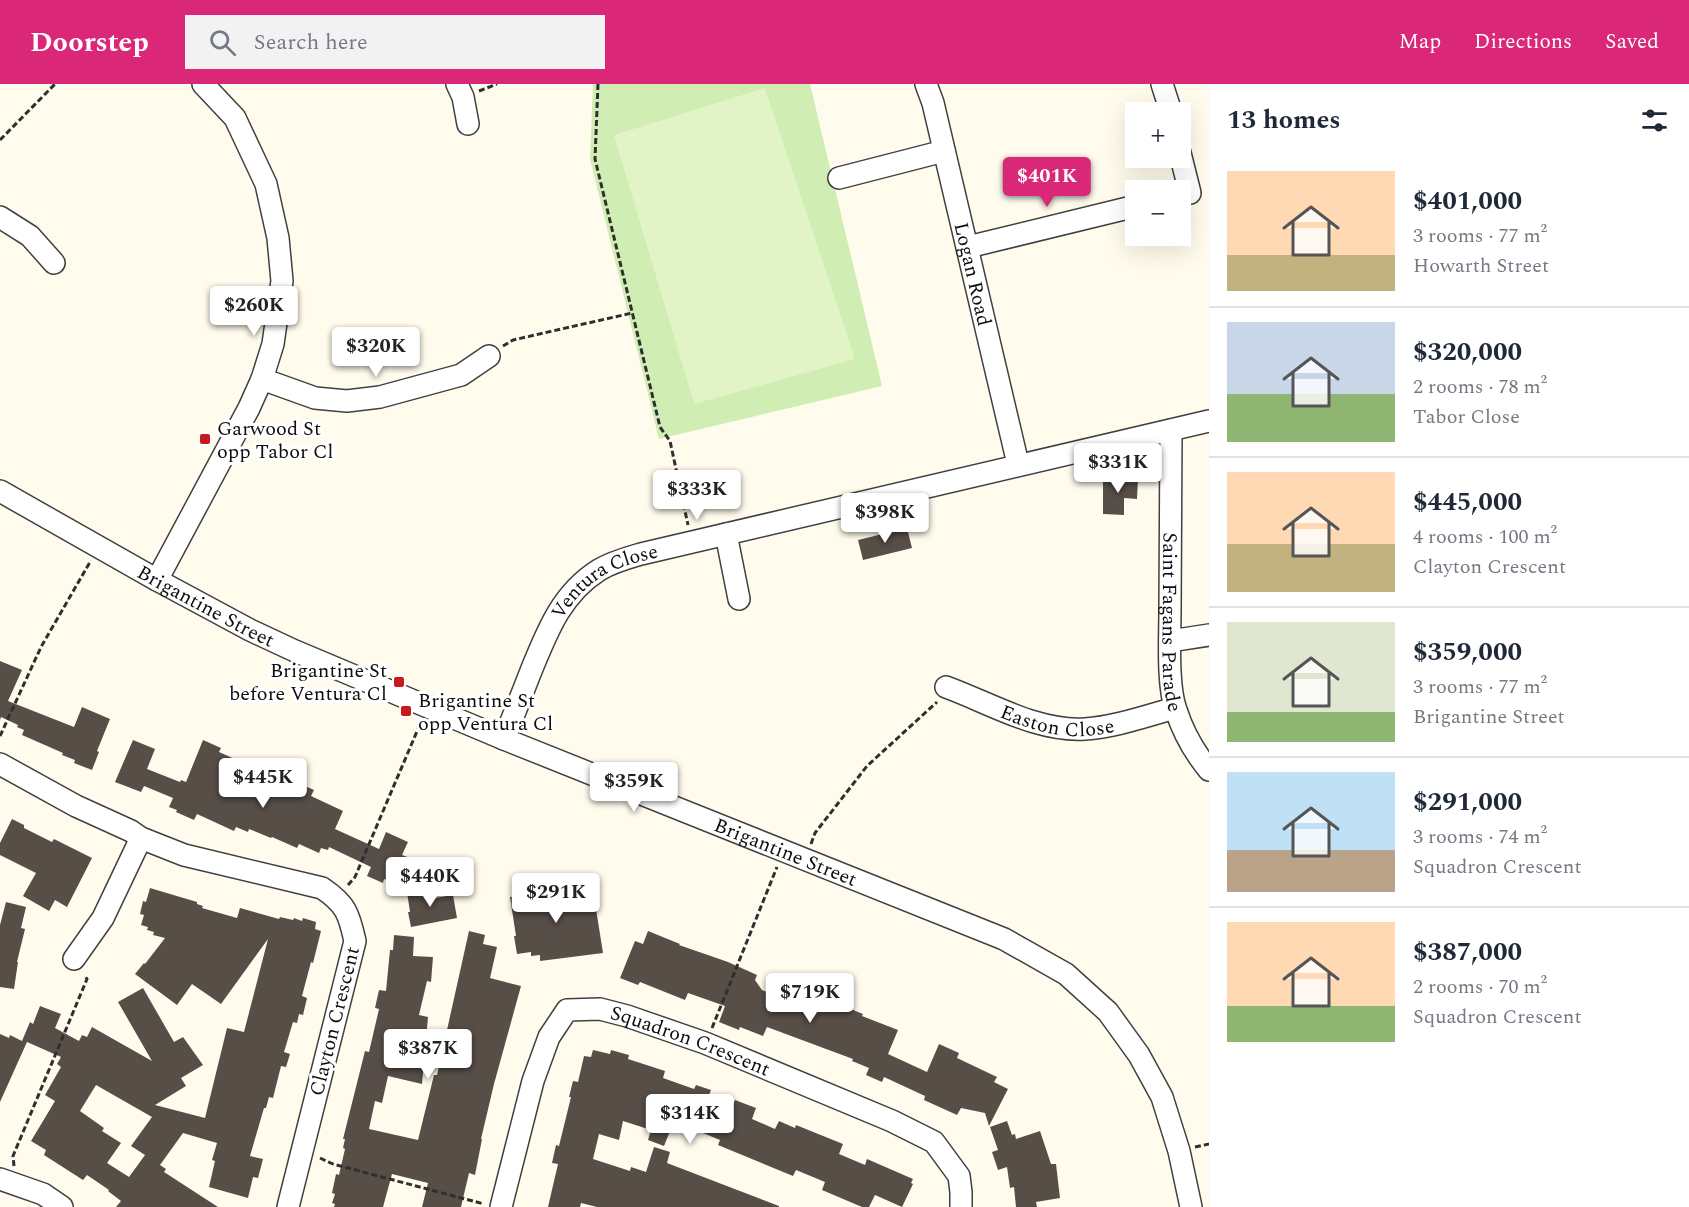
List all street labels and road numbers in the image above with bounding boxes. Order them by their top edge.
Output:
street label: Logan Road [946,219,999,329]
street label: Saint Fagans Parade [1153,532,1190,716]
street label: Ventura Close [544,537,661,625]
street label: Brigantine Street [131,558,279,655]
street label: Easton Close [996,697,1117,745]
street label: Brigantine Street [709,811,861,895]
street label: Clayton Crescent [302,943,368,1099]
street label: Squadron Crescent [607,998,775,1085]

